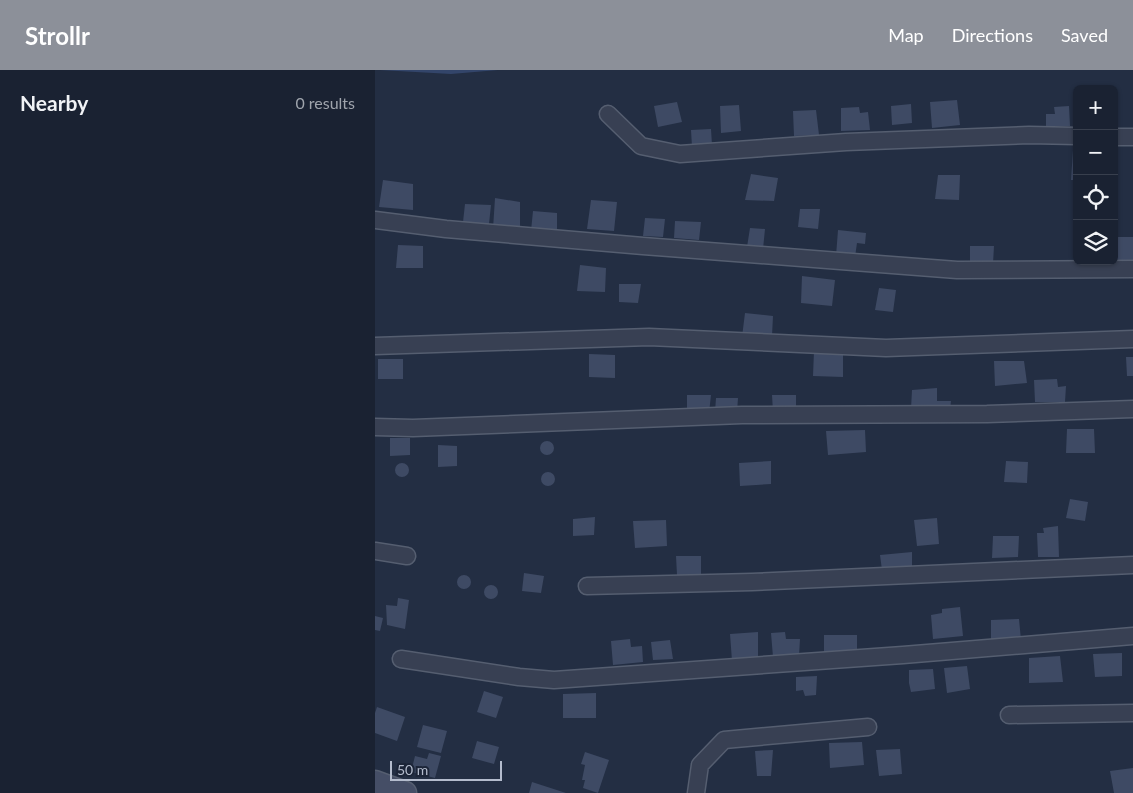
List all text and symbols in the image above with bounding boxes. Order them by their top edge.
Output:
text: Strollr [25,21,90,50]
text: Map [888,24,924,46]
text: Directions [952,24,1033,46]
text: Saved [1061,24,1108,46]
map controls [1073,85,1118,265]
button: + [1073,85,1118,130]
text: Nearby [20,90,88,115]
text: 0 results [295,93,355,112]
button: − [1073,130,1118,175]
button: locate [1073,175,1118,220]
button: layers [1073,220,1118,265]
scale bar [390,758,503,781]
text: 50 m [397,761,428,778]

